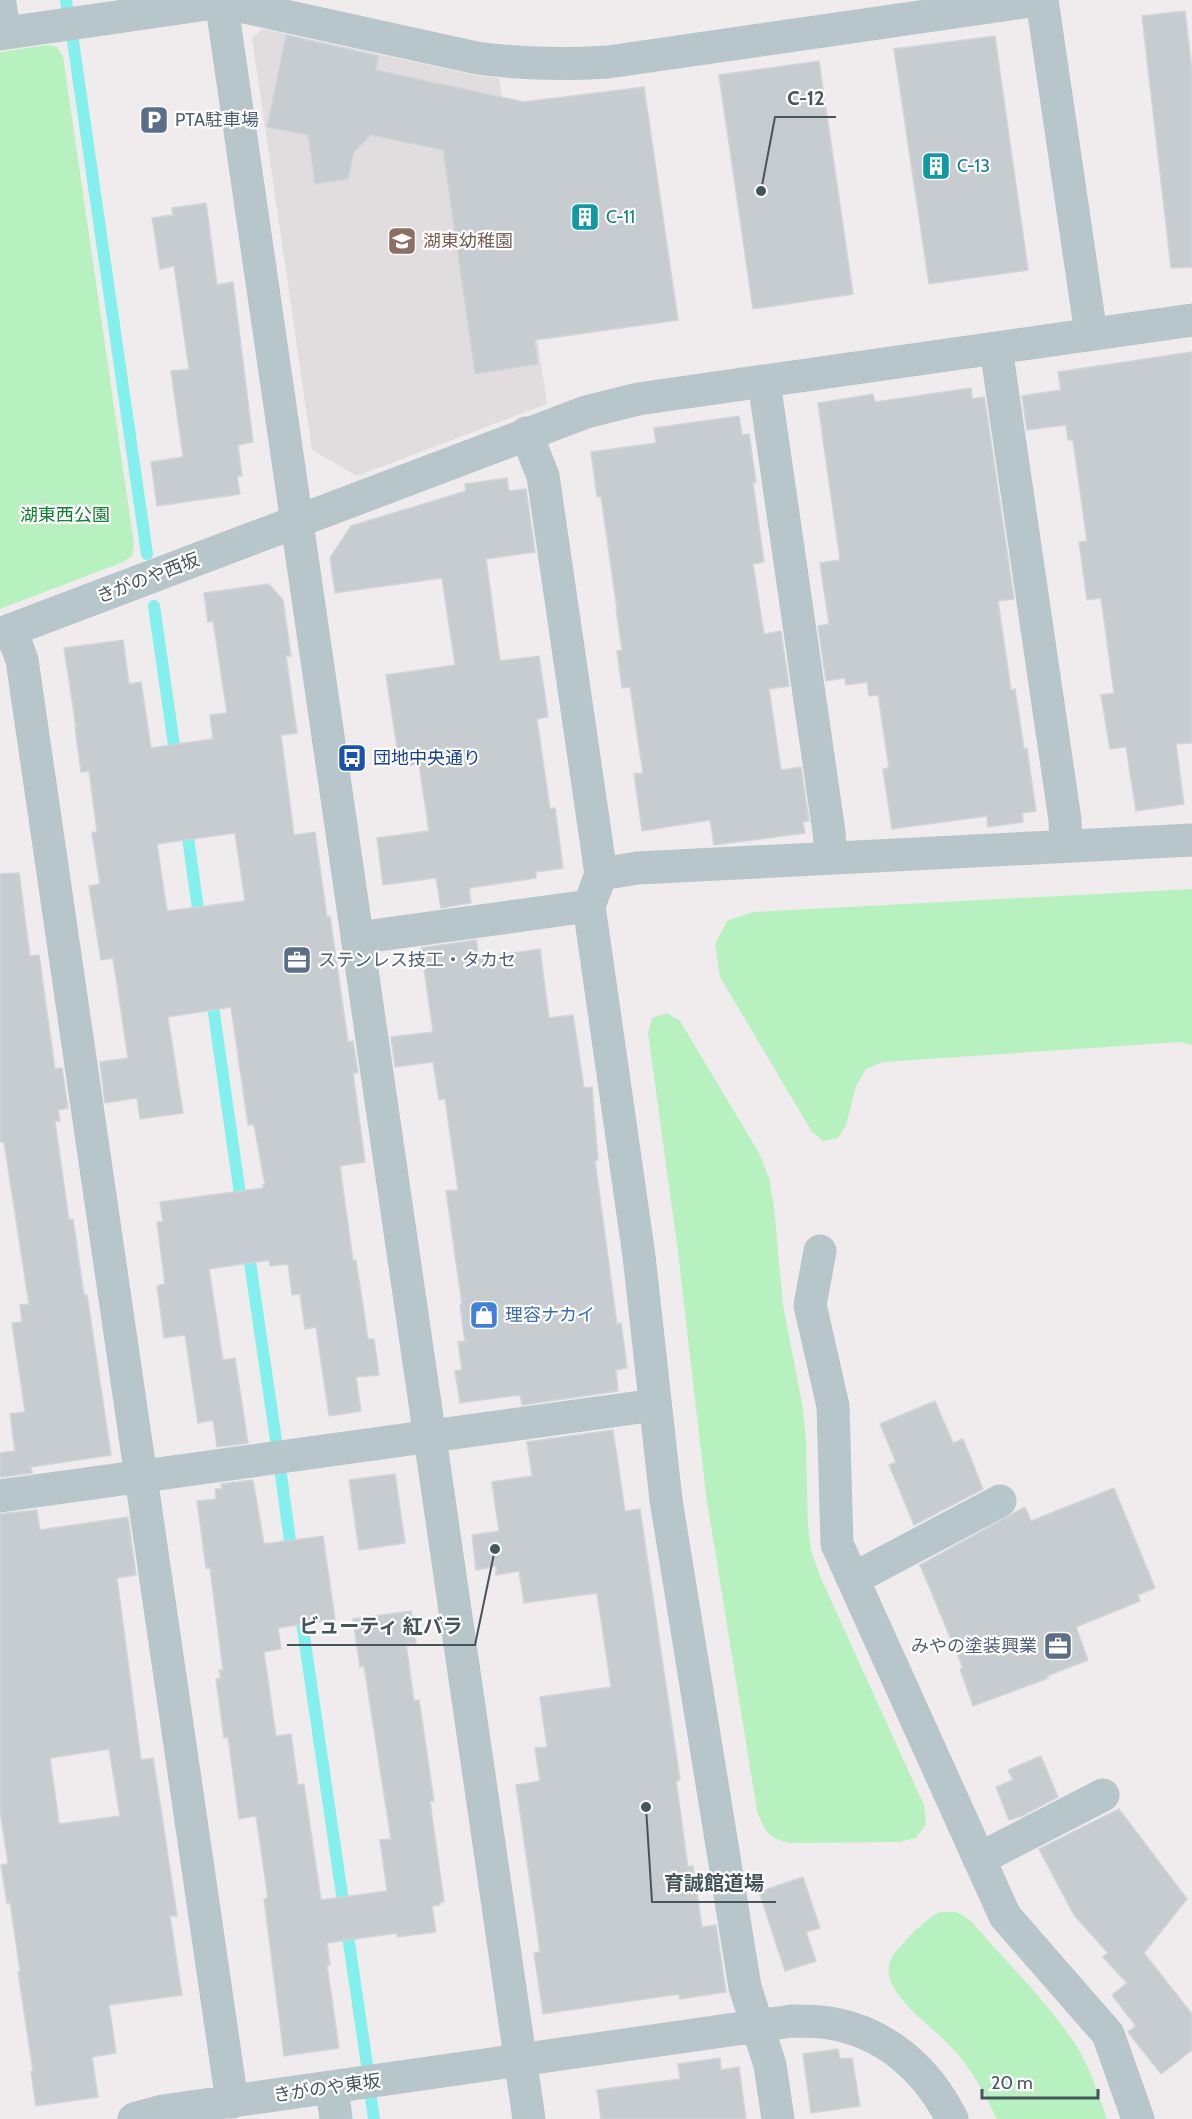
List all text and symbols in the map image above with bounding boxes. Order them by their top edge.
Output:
callout: C-12 [775,79,836,117]
text: C-12 [787,86,825,110]
parking icon: PTA駐車場 [138,104,170,136]
place label: PTA駐車場 [175,109,259,131]
building icon: C-13 [920,150,952,182]
place label: C-13 [957,155,990,177]
building icon: C-11 [569,201,601,233]
place label: C-11 [606,206,635,228]
school or university icon: 湖東幼稚園 [386,225,418,257]
place label: 湖東幼稚園 [423,230,513,252]
park label: 湖東西公園 [20,504,110,526]
street label: きがのや西坂 [94,548,202,608]
bus stop icon: 団地中央通り [336,742,368,774]
place label: 団地中央通り [373,747,481,769]
office icon: ステンレス技工・タカセ [281,944,313,976]
place label: ステンレス技工・タカセ [318,949,516,971]
shop icon: 理容ナカイ [468,1299,500,1331]
place label: 理容ナカイ [505,1304,595,1326]
callout: ビューティ 紅バラ [287,1607,475,1645]
text: ビューティ 紅バラ [299,1614,463,1638]
office icon: みやの塗装興業 [1042,1630,1074,1662]
place label: みやの塗装興業 [911,1635,1037,1657]
callout: 育誠館道場 [652,1864,776,1902]
text: 育誠館道場 [664,1871,764,1895]
scale bar [982,2062,1098,2100]
street label: きがのや東坂 [272,2070,382,2106]
text: 20 m [991,2072,1033,2094]

